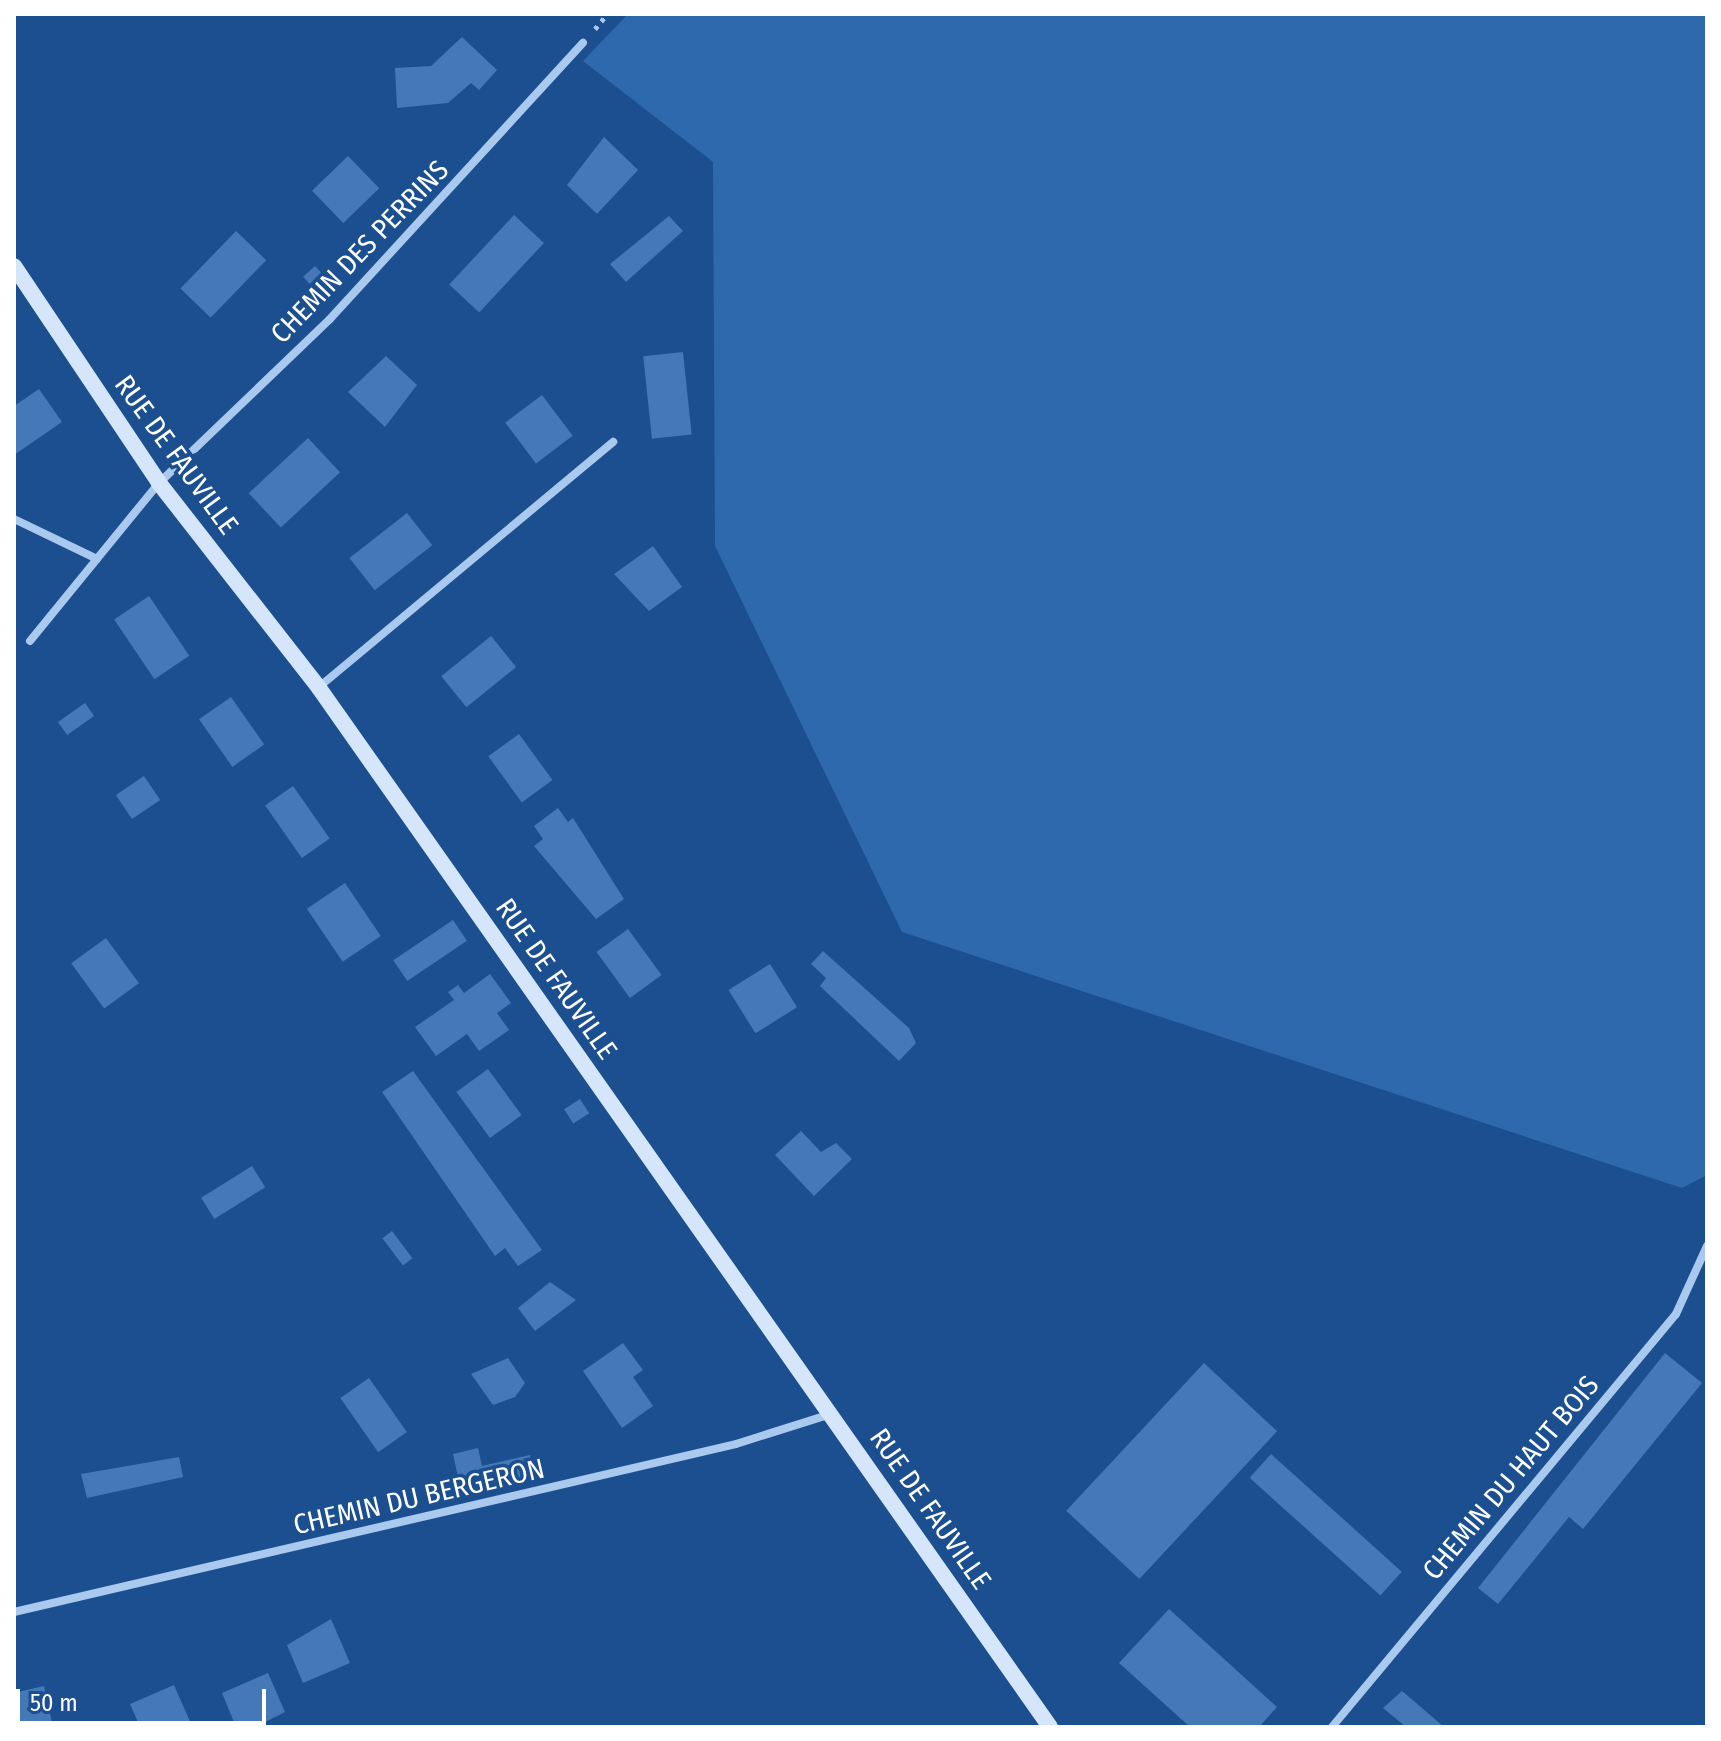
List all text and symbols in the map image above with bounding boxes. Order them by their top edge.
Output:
street label: CHEMIN DES PERRINS [264,154,456,350]
street label: RUE DE FAUVILLE [107,369,245,541]
street label: RUE DE FAUVILLE [488,892,624,1066]
street label: CHEMIN DU HAUT BOIS [1416,1369,1606,1587]
street label: RUE DE FAUVILLE [862,1422,998,1596]
street label: CHEMIN DU BERGERON [290,1452,548,1542]
scale bar [20,1673,270,1723]
text: 50 m [30,1689,78,1717]

